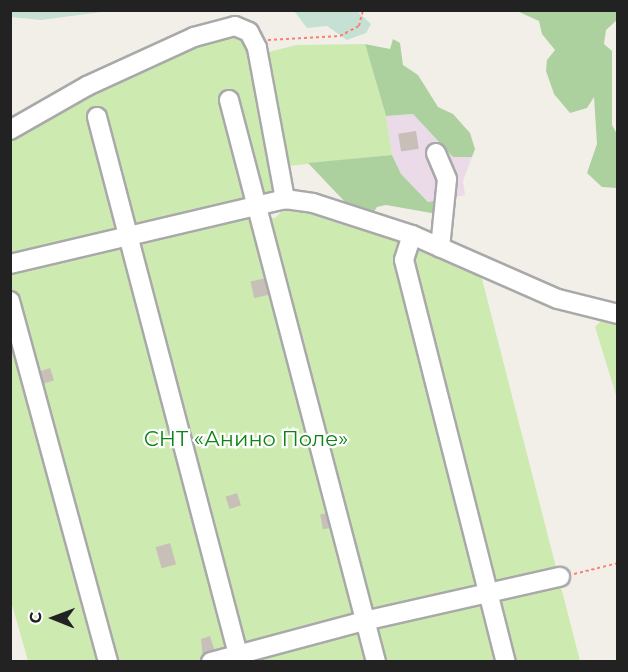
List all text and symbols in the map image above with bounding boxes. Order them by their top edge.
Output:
park label: СНТ «Анино Поле» [144,426,348,452]
north arrow [24,588,84,648]
text: С [26,612,45,624]

